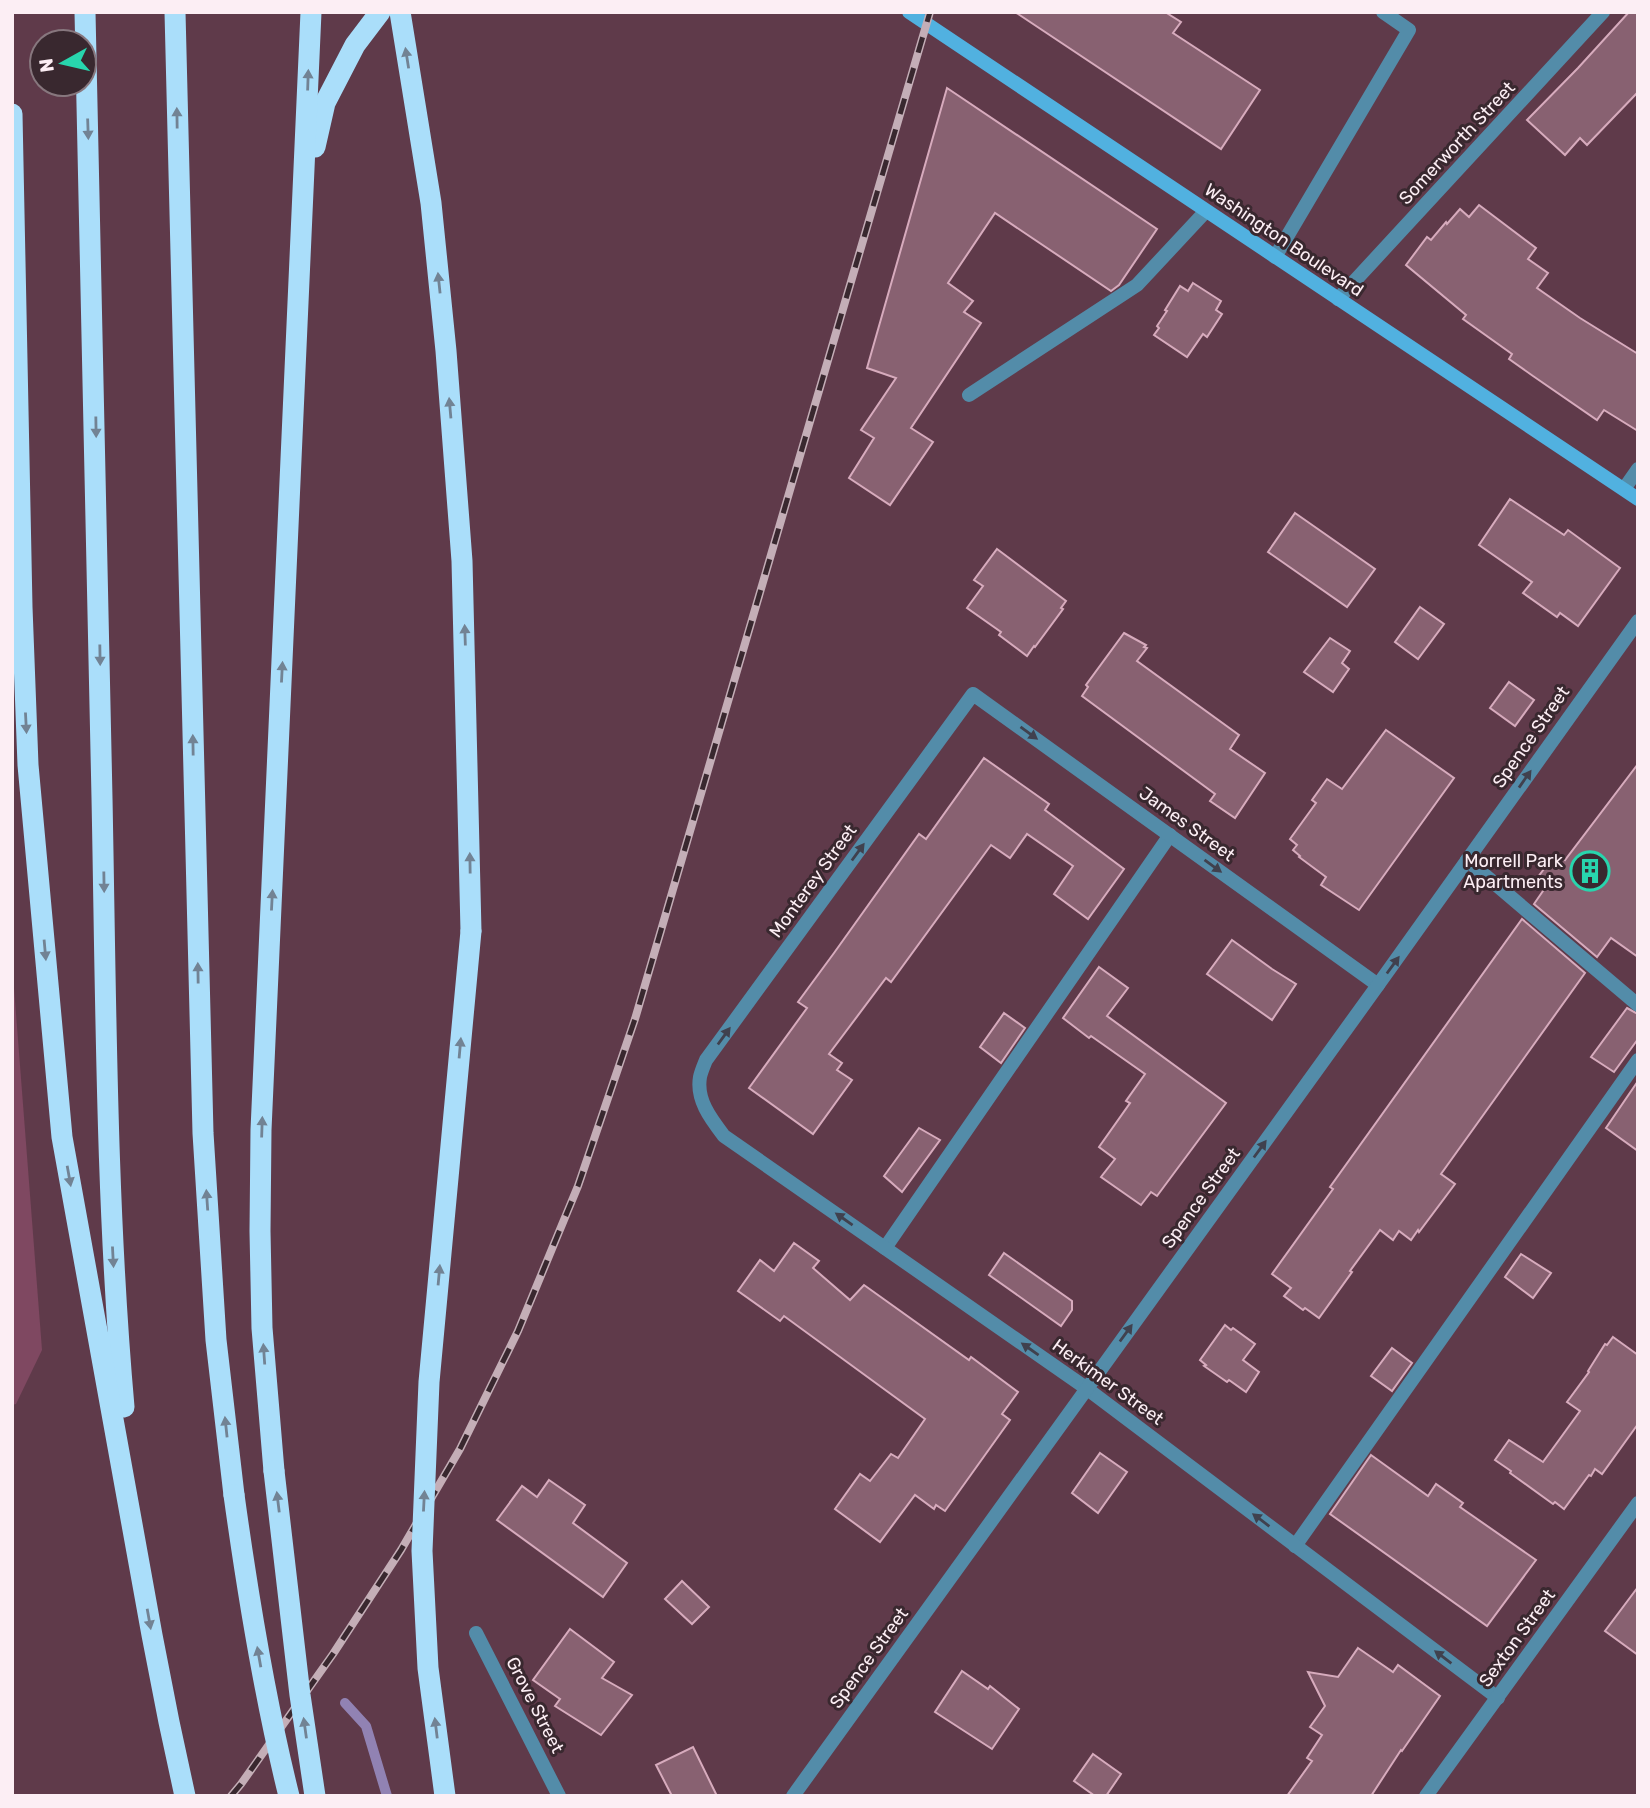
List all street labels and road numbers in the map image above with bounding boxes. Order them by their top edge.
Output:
street label: Somerworth Street [1394,77,1520,209]
street label: Washington Boulevard [1200,179,1368,301]
street label: Spence Street [1488,682,1574,792]
street label: James Street [1135,782,1239,866]
street label: Monterey Street [764,820,862,942]
street label: Spence Street [1157,1143,1245,1253]
street label: Herkimer Street [1048,1334,1168,1430]
street label: Sexton Street [1474,1585,1560,1691]
street label: Spence Street [825,1603,913,1713]
street label: Grove Street [501,1653,569,1757]

